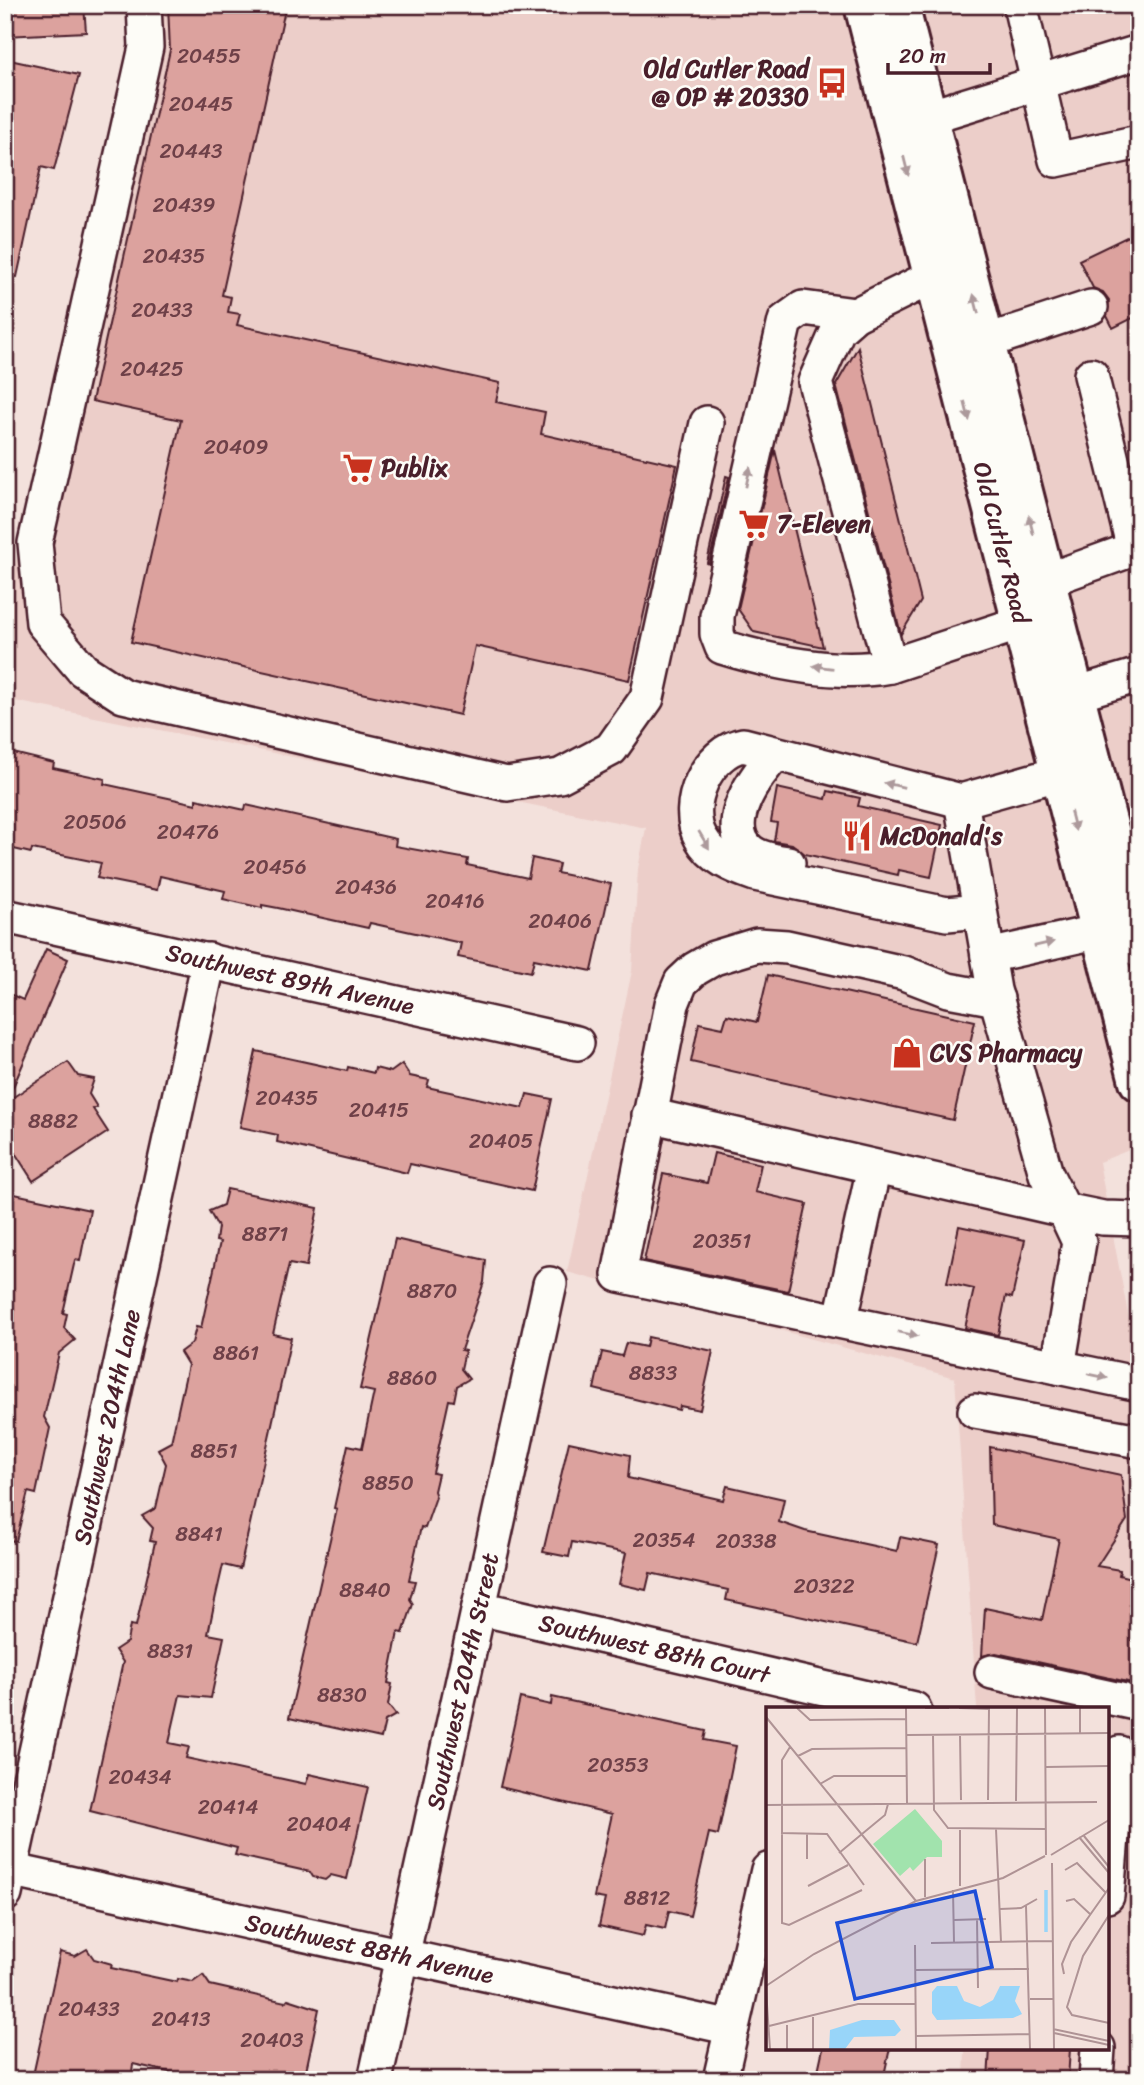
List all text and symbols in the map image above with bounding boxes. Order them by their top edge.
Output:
scale bar [888,32,990,76]
house number: 20455 [177,37,241,75]
text: 20 m [899,37,946,75]
place label: Old Cutler Road @ OP # 20330 [644,48,811,118]
bus stop icon: Old Cutler Road @ OP # 20330 [815,66,849,100]
house number: 20445 [169,85,233,123]
house number: 20443 [159,132,223,170]
one-way arrow [901,156,911,177]
house number: 20439 [153,186,216,224]
house number: 20435 [143,237,206,275]
house number: 20433 [131,291,193,329]
one-way arrow [970,293,981,315]
house number: 20425 [120,350,184,388]
one-way arrow [962,400,973,422]
house number: 20409 [204,428,268,466]
place label: Publix [381,447,448,489]
supermarket icon: Publix [341,451,375,485]
street label: Old Cutler Road [961,457,1043,629]
one-way arrow [742,466,753,488]
place label: 7-Eleven [777,503,871,545]
supermarket icon: 7-Eleven [737,507,771,541]
one-way arrow [1025,514,1036,536]
one-way arrow [811,661,833,672]
one-way arrow [883,779,905,790]
house number: 20506 [63,803,127,841]
one-way arrow [1068,810,1079,832]
house number: 20476 [157,813,219,851]
place label: McDonald's [879,815,1004,857]
restaurant icon: McDonald's [840,819,874,853]
one-way arrow [698,831,710,850]
house number: 20456 [243,848,307,886]
house number: 20436 [335,868,397,906]
house number: 20416 [425,882,485,920]
house number: 20406 [528,902,592,940]
street label: Southwest 89th Avenue [162,931,419,1027]
one-way arrow [1033,938,1055,949]
place label: CVS Pharmacy [929,1032,1083,1074]
shop icon: CVS Pharmacy [890,1036,924,1070]
house number: 20435 [256,1079,319,1117]
house number: 20415 [349,1091,409,1129]
house number: 8882 [28,1102,78,1140]
house number: 20405 [469,1122,533,1160]
house number: 8871 [242,1215,288,1253]
house number: 20351 [693,1222,751,1260]
house number: 8870 [407,1272,457,1310]
street label: Southwest 204th Lane [61,1305,153,1549]
one-way arrow [897,1329,919,1340]
house number: 8861 [213,1334,259,1372]
house number: 8833 [629,1354,678,1392]
house number: 8860 [387,1359,437,1397]
one-way arrow [1087,1370,1109,1381]
house number: 8851 [190,1432,238,1470]
house number: 8850 [362,1464,414,1502]
house number: 8841 [175,1515,223,1553]
house number: 20354 [633,1521,695,1559]
house number: 20338 [715,1522,777,1560]
street label: Southwest 204th Street [414,1549,511,1814]
house number: 20322 [793,1567,855,1605]
house number: 8840 [339,1571,391,1609]
street label: Southwest 88th Court [535,1602,775,1696]
house number: 8831 [147,1632,193,1670]
house number: 8830 [317,1676,367,1714]
inset map [766,1707,1109,2050]
house number: 20353 [587,1746,649,1784]
house number: 20434 [108,1758,172,1796]
house number: 20414 [198,1788,258,1826]
house number: 20404 [287,1805,351,1843]
house number: 8812 [624,1879,670,1917]
street label: Southwest 88th Avenue [241,1901,498,1996]
house number: 20433 [58,1990,120,2028]
house number: 20413 [151,2000,211,2038]
house number: 20403 [240,2021,304,2059]

